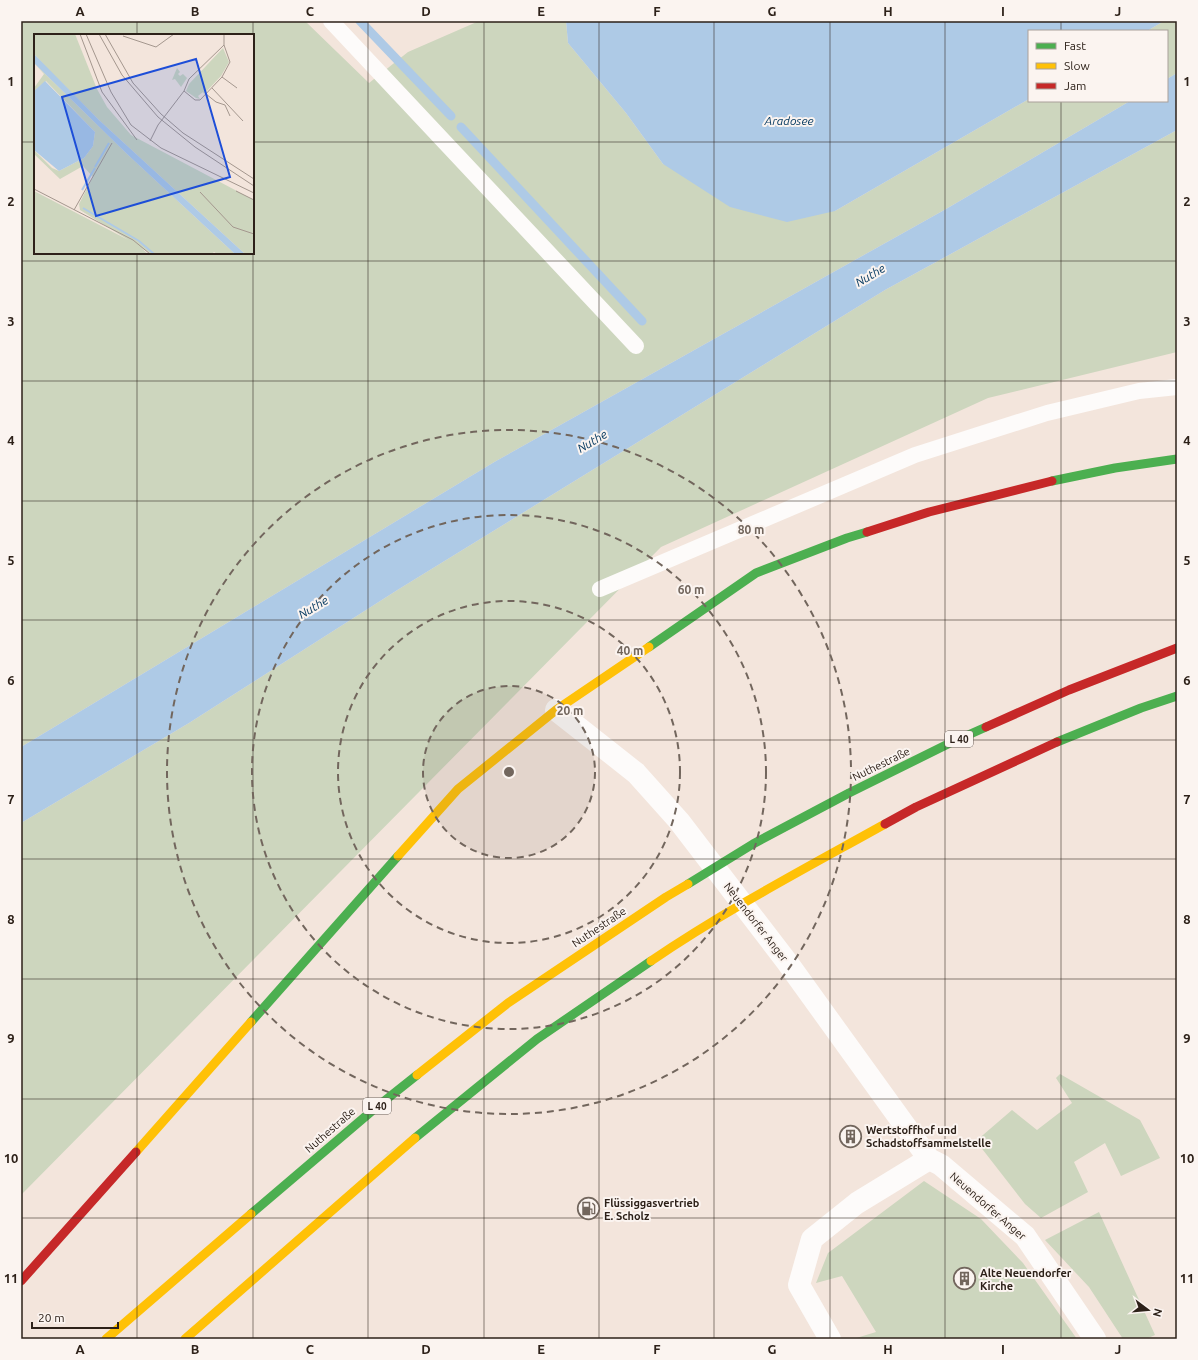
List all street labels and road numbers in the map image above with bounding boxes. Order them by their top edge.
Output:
road number: L 40 [945,731,973,747]
street label: Nuthestraße [850,745,912,783]
street label: Neuendorfer Anger [722,880,791,964]
street label: Nuthestraße [570,905,628,949]
road number: L 40 [363,1098,391,1114]
street label: Nuthestraße [303,1105,357,1155]
street label: Neuendorfer Anger [948,1170,1029,1243]

